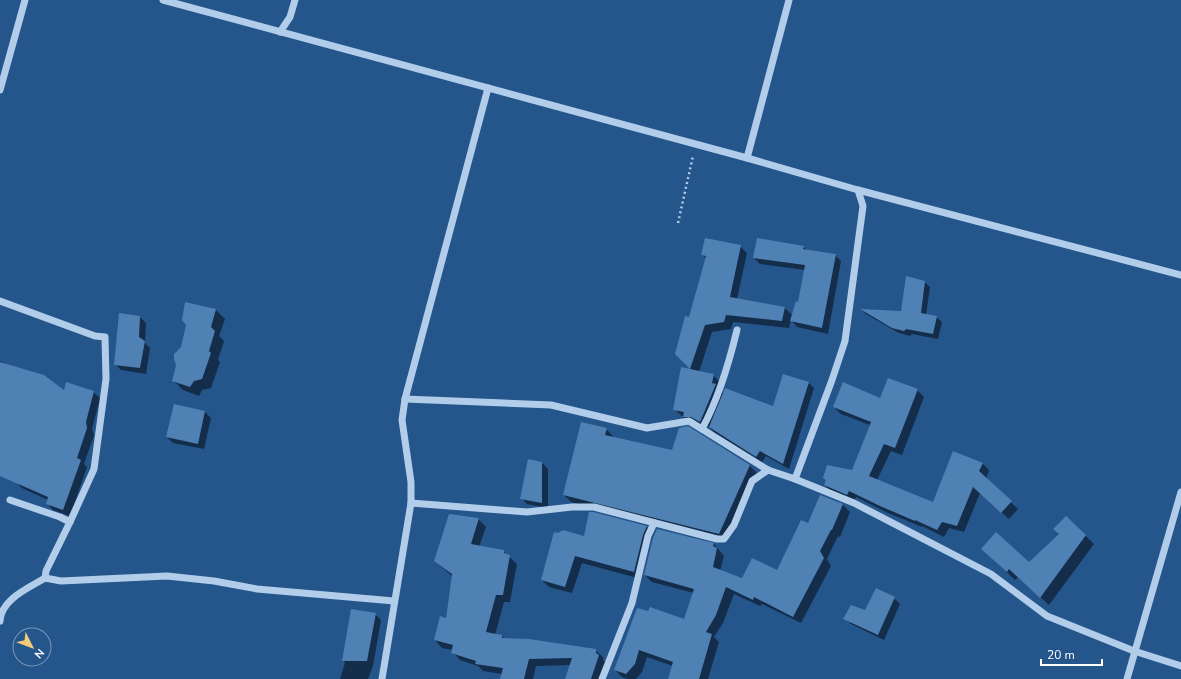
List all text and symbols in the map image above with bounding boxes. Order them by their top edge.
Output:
north arrow [12,627,52,667]
scale bar [1041,641,1102,667]
text: N [31,645,47,661]
text: 20 m [1047,647,1075,663]

